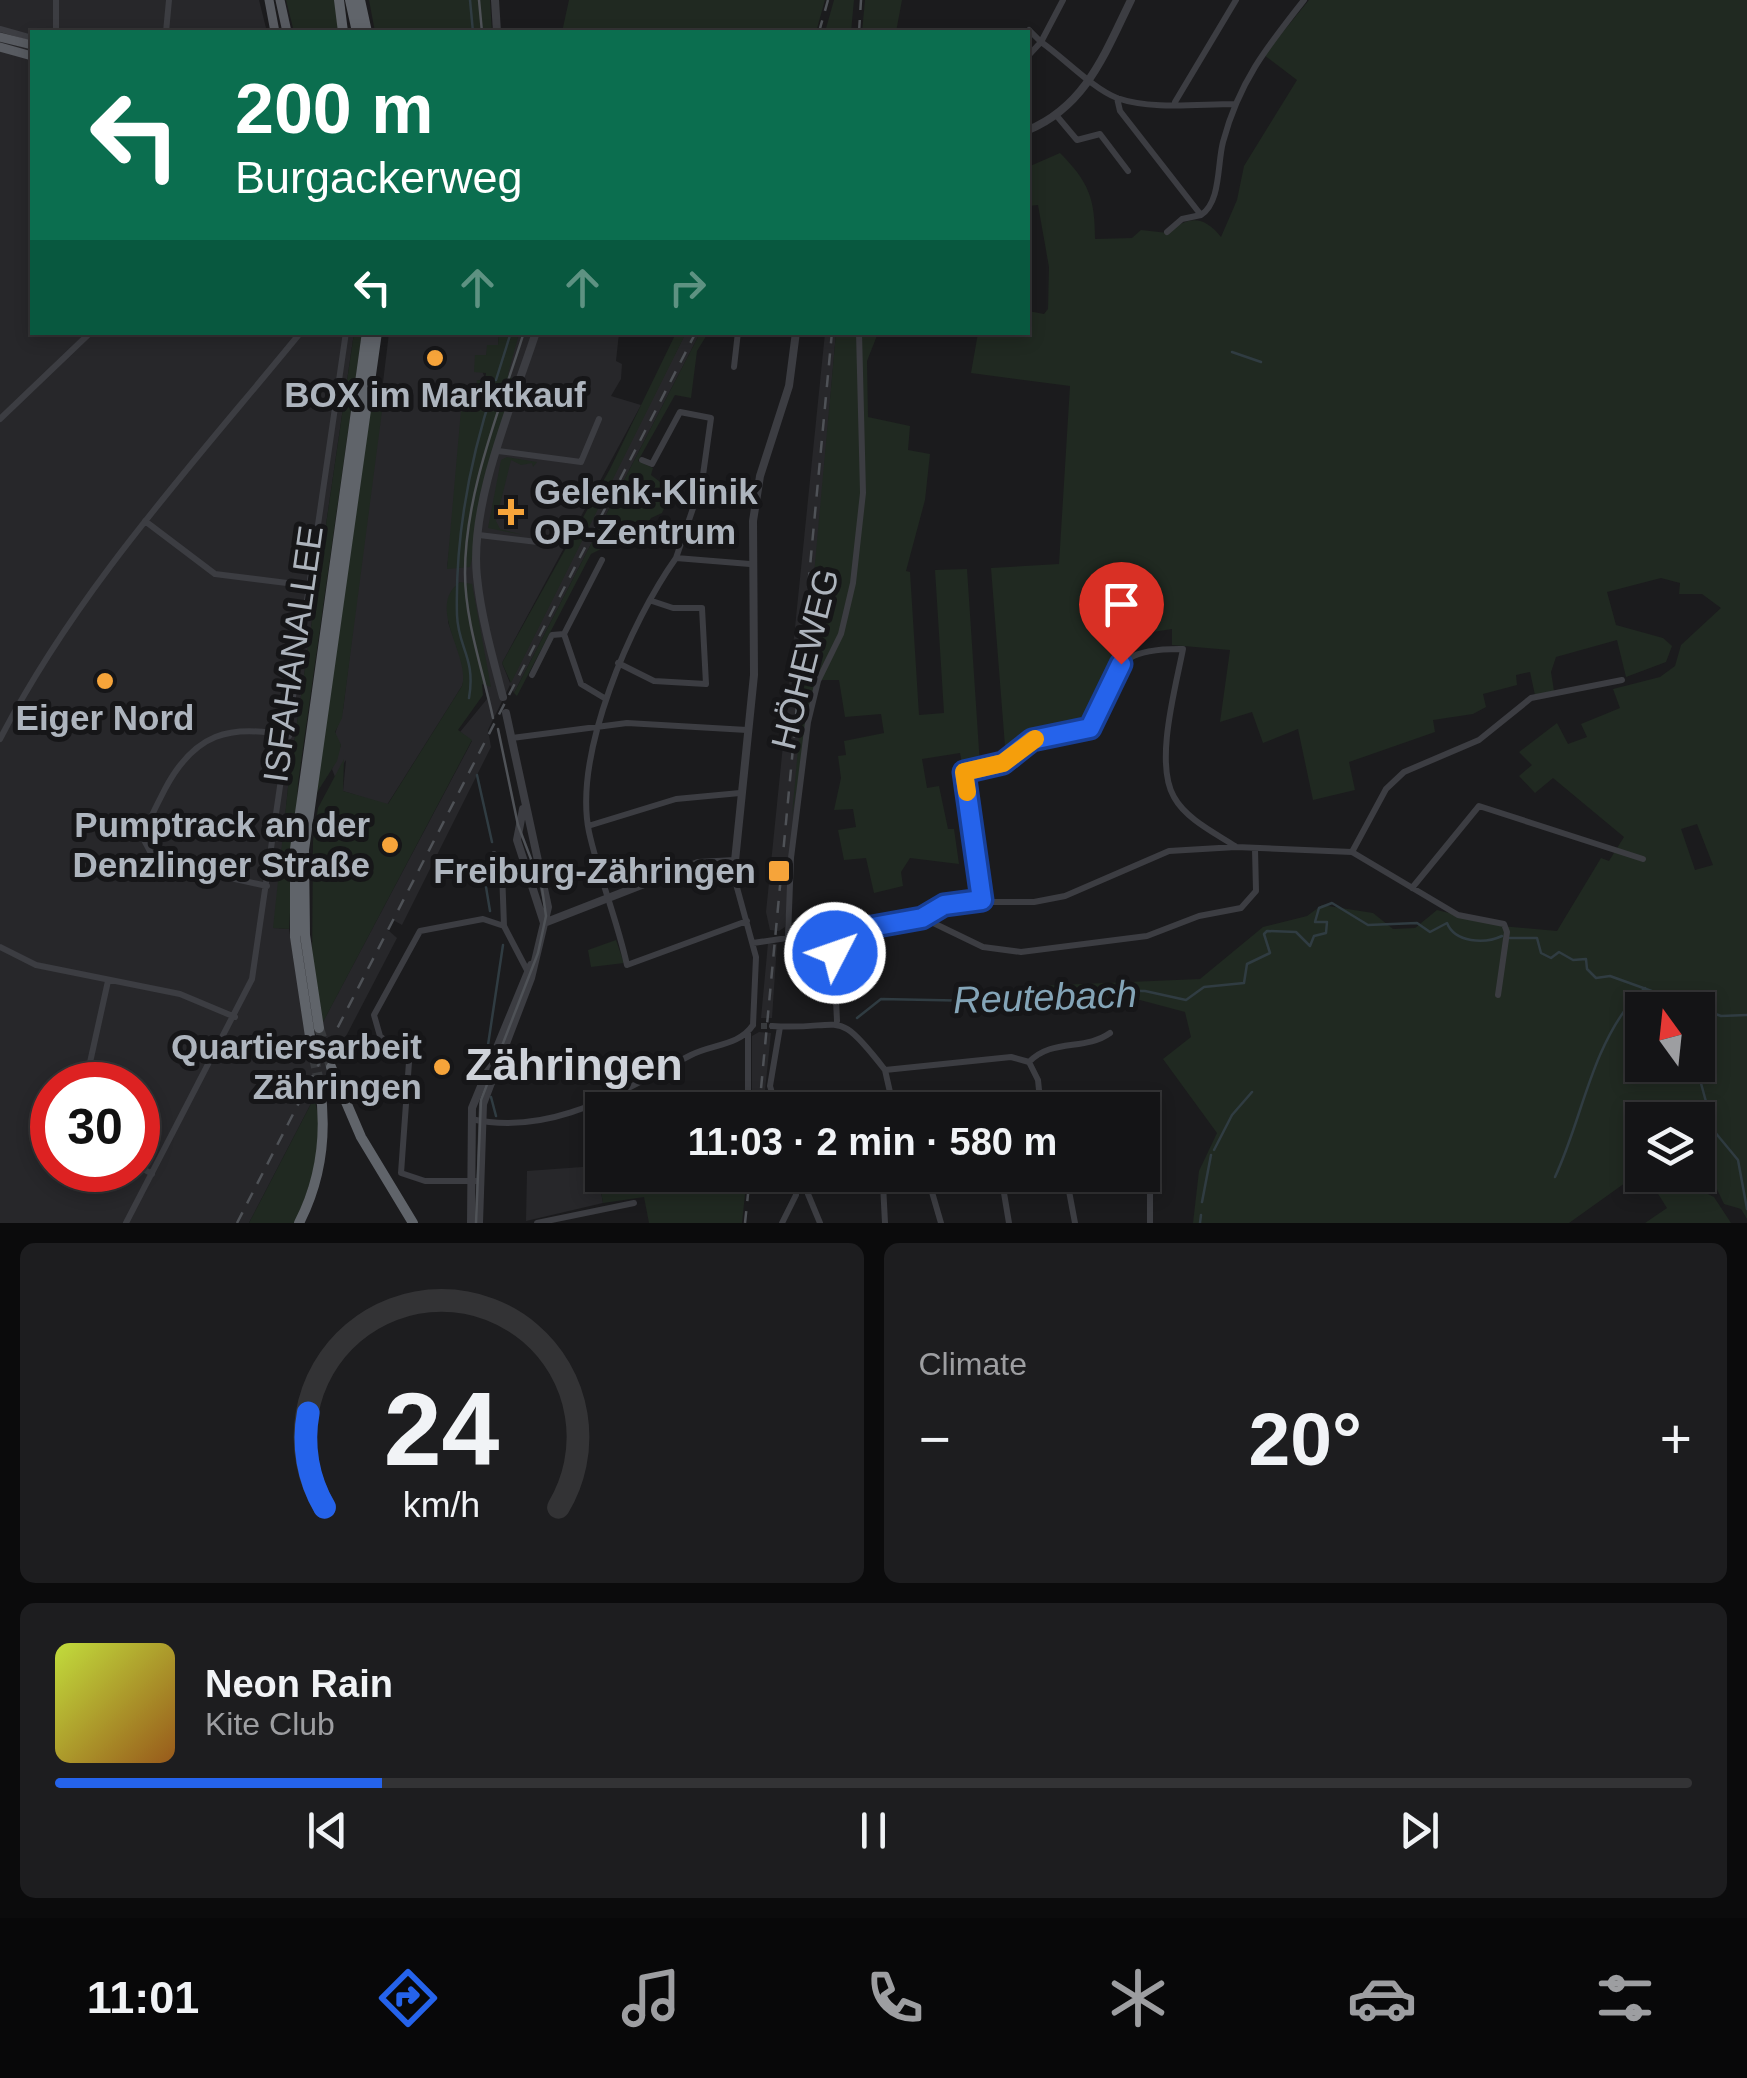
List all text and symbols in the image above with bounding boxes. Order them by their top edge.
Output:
icon: left [70,70,200,200]
text: 200 m [235,70,433,148]
text: Burgackerweg [235,152,523,203]
icon: left [345,260,400,315]
icon: ahead [450,260,505,315]
icon: ahead [555,260,610,315]
icon: right [660,260,715,315]
marker: BOX im Marktkauf [424,347,446,369]
place label: BOX im Marktkauf [284,375,586,414]
place label: Gelenk-Klinik OP-Zentrum [534,472,758,551]
marker: Gelenk-Klinik OP-Zentrum [498,499,524,525]
street label: ISFAHANALLEE [255,523,330,785]
pin [1079,562,1164,665]
street label: HÖHEWEG [763,565,846,753]
icon: arrive [1094,577,1149,632]
marker: Eiger Nord [94,670,116,692]
place label: Eiger Nord [16,698,194,737]
place label: Pumptrack an der Denzlinger Straße [72,805,370,884]
marker: Pumptrack an der Denzlinger Straße [379,834,401,856]
place label: Freiburg-Zähringen [433,851,756,890]
marker: Freiburg-Zähringen [766,858,792,884]
position arrow [783,901,887,1005]
water label: Reutebach [952,973,1138,1021]
north arrow [1625,992,1715,1082]
map controls [1625,992,1715,1192]
place label: Quartiersarbeit Zähringen [171,1027,422,1106]
district label: Zähringen [465,1039,683,1090]
marker: Quartiersarbeit Zähringen [431,1056,453,1078]
speed limit sign: 30 [30,1062,160,1192]
button: layers [1625,1102,1715,1192]
text: 11:03 · 2 min · 580 m [688,1121,1057,1163]
text: Climate [919,1346,1027,1382]
text: 24 [384,1371,500,1487]
text: 20° [1249,1397,1362,1481]
text: − [919,1408,951,1470]
text: + [1660,1408,1692,1470]
text: km/h [403,1485,480,1525]
text: Neon Rain [205,1663,393,1705]
text: Kite Club [205,1706,335,1742]
icon: previous [300,1803,355,1858]
icon: pause [846,1803,901,1858]
icon: next [1392,1803,1447,1858]
icon: directions [373,1963,443,2033]
icon: music [616,1963,686,2033]
icon: phone [860,1963,930,2033]
icon: climate [1103,1963,1173,2033]
icon: car [1347,1963,1417,2033]
icon: filters [1590,1963,1660,2033]
text: 11:01 [87,1972,199,2023]

